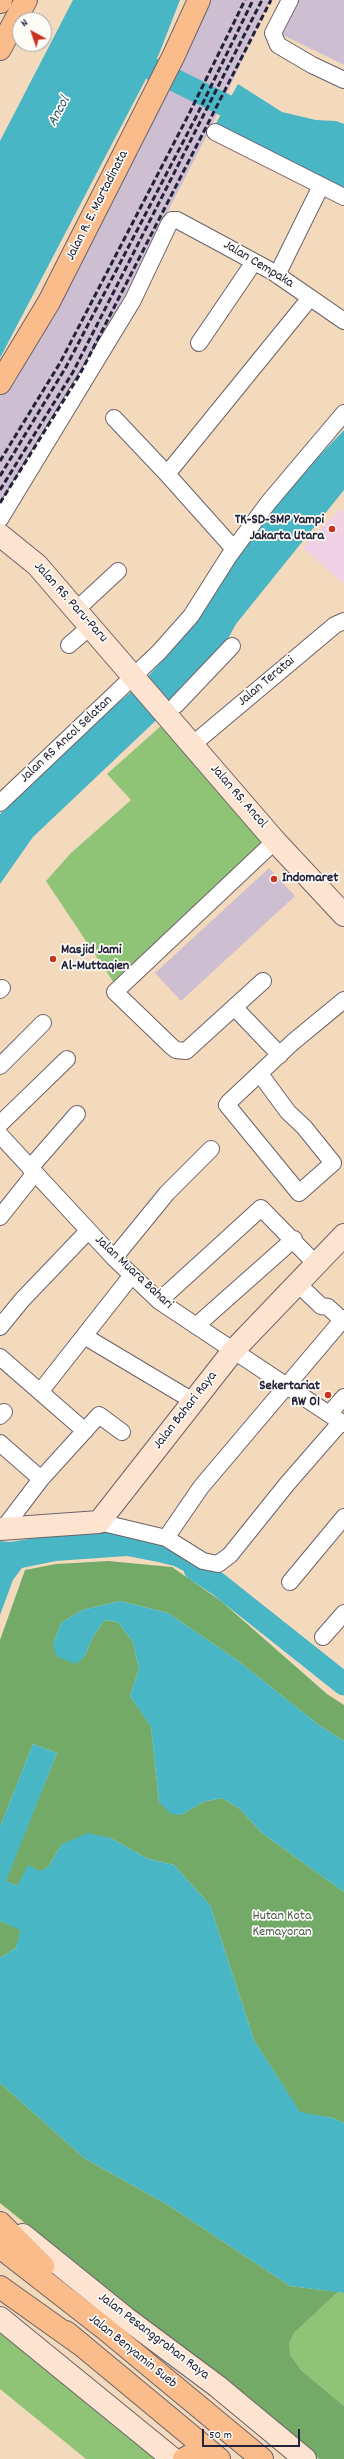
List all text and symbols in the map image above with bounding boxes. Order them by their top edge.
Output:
north arrow [12,12,52,52]
text: N [18,16,32,31]
water label: Ancol [45,94,75,130]
street label: Jalan R. E. Martadinata [63,148,133,264]
street label: Jalan Cempaka [220,237,296,293]
place label: TK-SD-SMP Yampi Jakarta Utara [235,513,324,546]
marker: TK-SD-SMP Yampi Jakarta Utara [327,524,337,534]
street label: Jalan RS. Paru-Paru [29,559,111,647]
street label: Jalan Teratai [235,653,299,711]
street label: Jalan RS Ancol Selatan [17,693,117,787]
street label: Jalan RS. Ancol [206,762,270,832]
place label: Indomaret [282,871,338,887]
marker: Indomaret [269,874,279,884]
place label: Masjid Jami Al-Muttaqien [61,943,129,976]
marker: Masjid Jami Al-Muttaqien [48,954,58,964]
street label: Jalan Muara Bahari [90,1232,176,1314]
street label: Jalan Bahari Raya [150,1369,222,1453]
place label: Sekertariat RW 01 [259,1379,320,1412]
marker: Sekertariat RW 01 [323,1390,333,1400]
park label: Hutan Kota Kemayoran [252,1909,312,1942]
street label: Jalan Pesanggrahan Raya [94,2290,212,2384]
street label: Jalan Benyamin Sueb [84,2311,180,2393]
scale bar [204,2421,302,2447]
text: 50 m [209,2427,232,2444]

